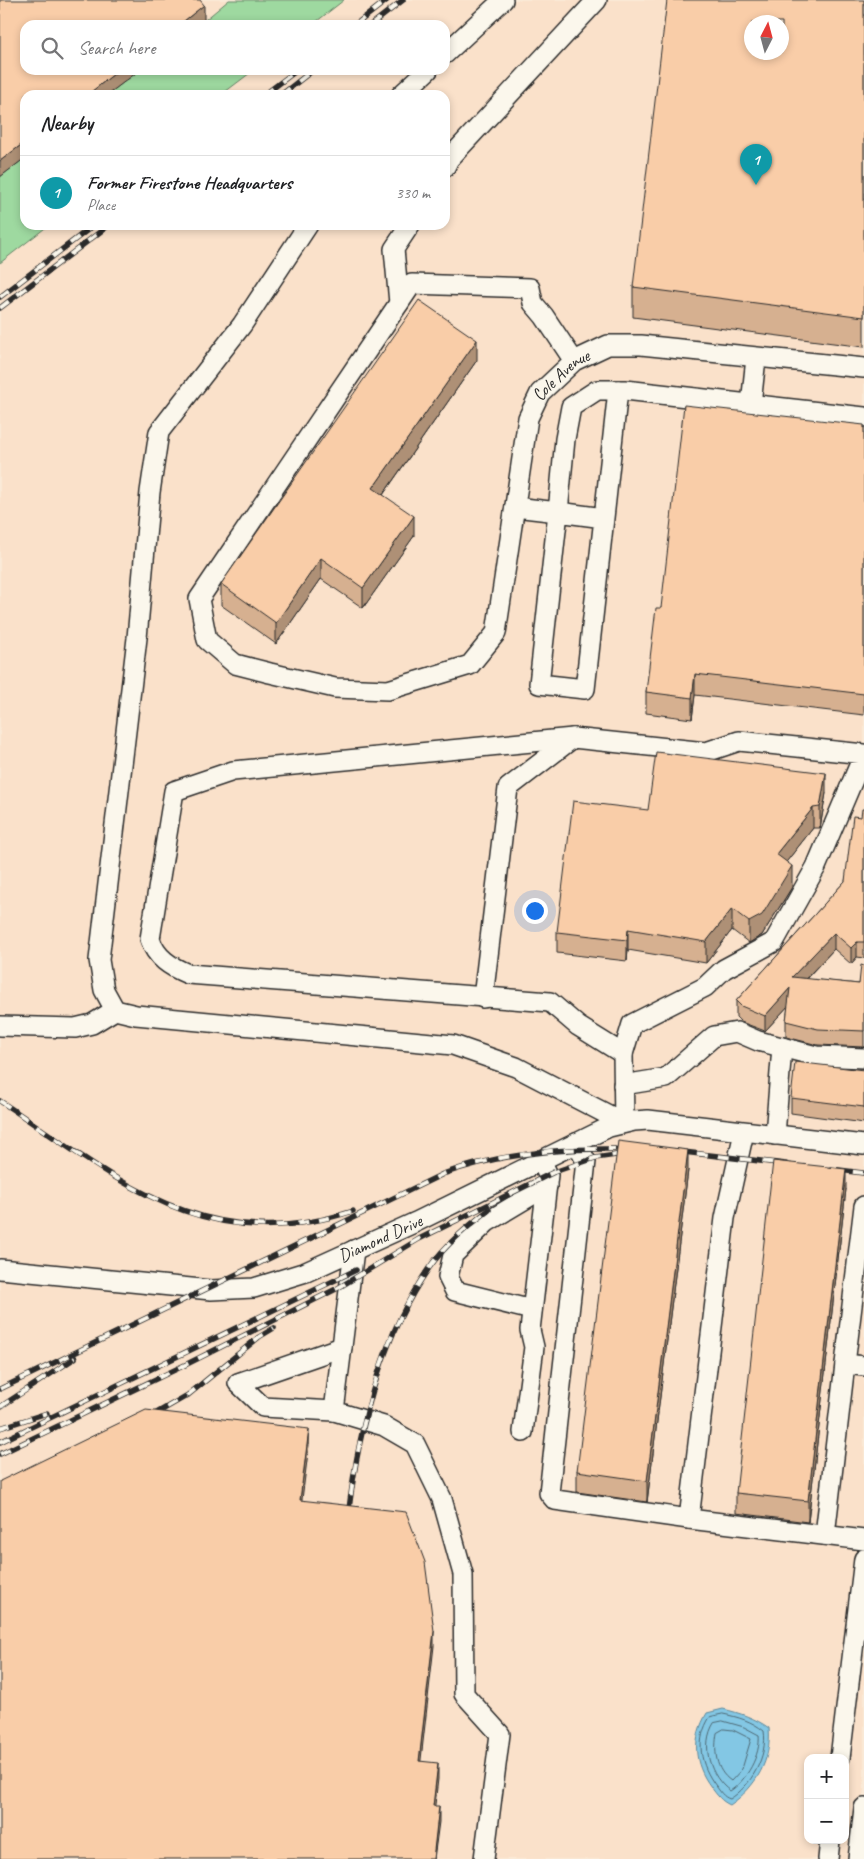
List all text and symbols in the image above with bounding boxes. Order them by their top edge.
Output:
north arrow [744,15,789,60]
search box [20,20,450,75]
icon: search [38,34,66,62]
text: Search here [78,36,155,60]
text: Nearby [40,110,93,136]
pin: 1 [740,144,772,185]
text: Former Firestone Headquarters [87,171,292,195]
text: 1 [52,183,60,203]
text: 330 m [396,183,430,203]
text: Place [87,195,115,215]
street label: Cole Avenue [527,344,594,404]
your location [522,898,548,924]
street label: Diamond Drive [335,1209,427,1267]
map controls [804,1754,849,1844]
button: + [804,1754,849,1799]
button: − [804,1799,849,1844]

